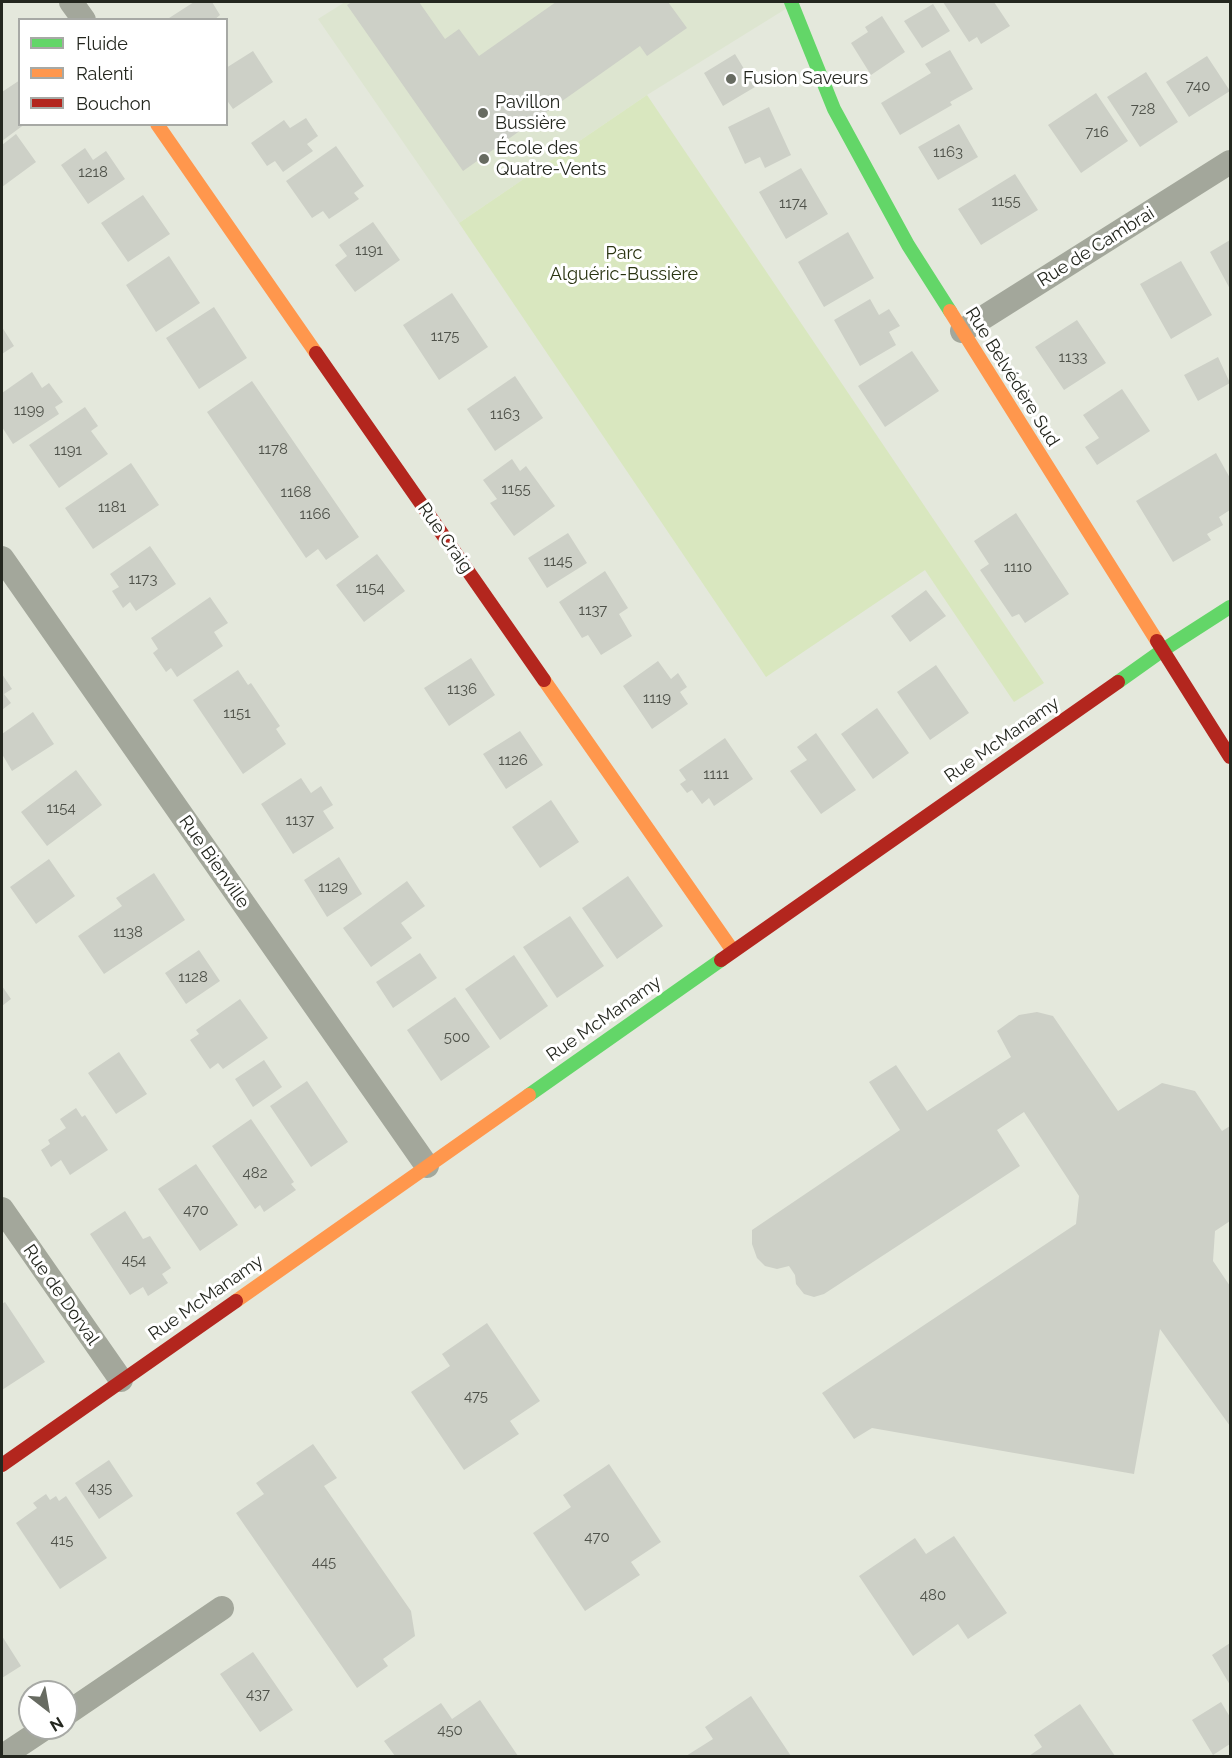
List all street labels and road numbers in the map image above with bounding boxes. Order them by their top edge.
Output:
street label: Rue de Cambrai [1034,202,1158,292]
street label: Rue Belvédère Sud [960,303,1064,451]
street label: Rue Craig [413,499,477,577]
street label: Rue McManamy [941,692,1063,788]
street label: Rue Bienville [174,812,254,912]
street label: Rue McManamy [543,971,665,1067]
street label: Rue de Dorval [18,1241,104,1349]
street label: Rue McManamy [145,1250,267,1346]

